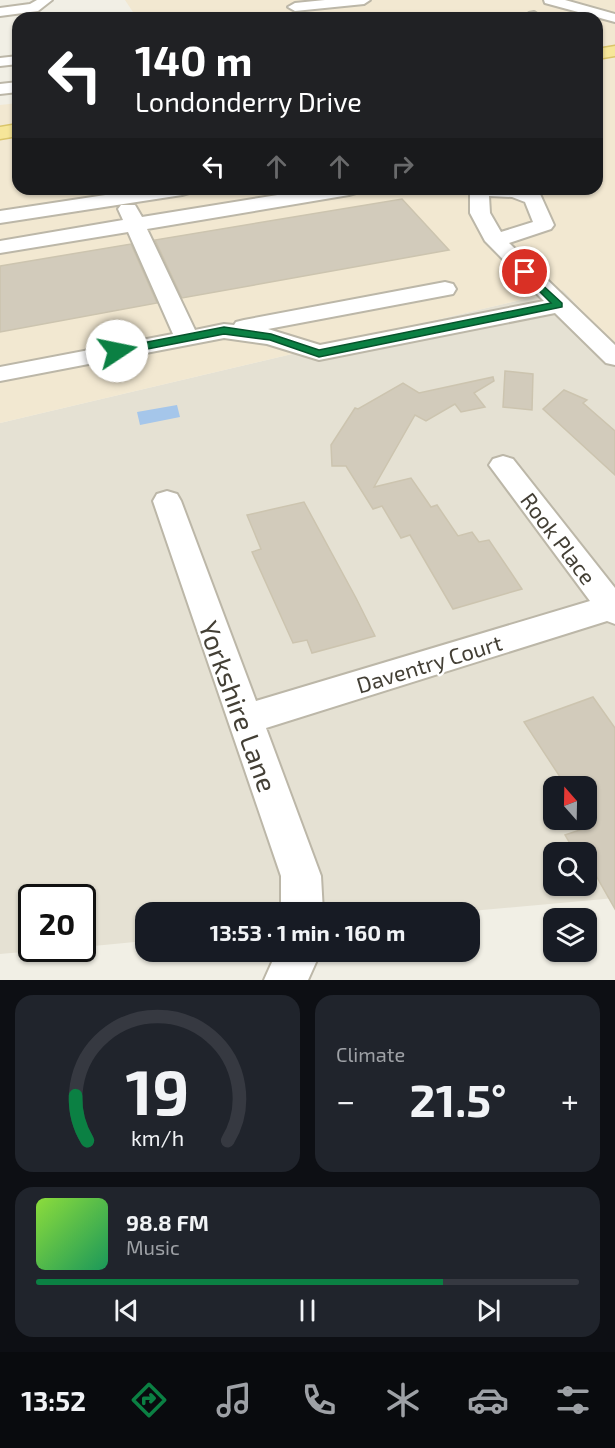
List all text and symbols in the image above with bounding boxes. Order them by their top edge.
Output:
text: 140 m [135,34,252,84]
icon: left [36,36,114,114]
text: Londonderry Drive [135,85,362,117]
icon: left [197,150,230,183]
icon: ahead [260,150,293,183]
icon: ahead [323,150,356,183]
icon: right [386,150,419,183]
pin [499,246,550,297]
icon: arrive [508,255,541,288]
position arrow [85,319,149,383]
street label: Rook Place [516,487,602,589]
street label: Yorkshire Lane [193,616,285,796]
street label: Daventry Court [353,629,505,697]
north arrow [543,776,597,830]
map controls [543,776,597,962]
button: search [543,842,597,896]
speed limit sign: 20 [18,884,96,962]
button: layers [543,908,597,962]
text: 13:53 · 1 min · 160 m [210,919,405,945]
text: Climate [336,1042,405,1066]
text: 19 [126,1053,189,1128]
text: 21.5° [410,1072,507,1126]
text: − [336,1080,355,1120]
text: + [561,1080,579,1120]
text: km/h [131,1125,184,1150]
text: 98.8 FM [126,1209,209,1235]
text: Music [126,1235,180,1259]
icon: previous [110,1294,143,1327]
icon: pause [291,1294,324,1327]
icon: next [472,1294,505,1327]
icon: directions [128,1379,170,1421]
icon: music [213,1379,255,1421]
icon: phone [298,1379,340,1421]
icon: climate [382,1379,424,1421]
icon: car [467,1379,509,1421]
icon: filters [552,1379,594,1421]
text: 13:52 [21,1384,86,1416]

